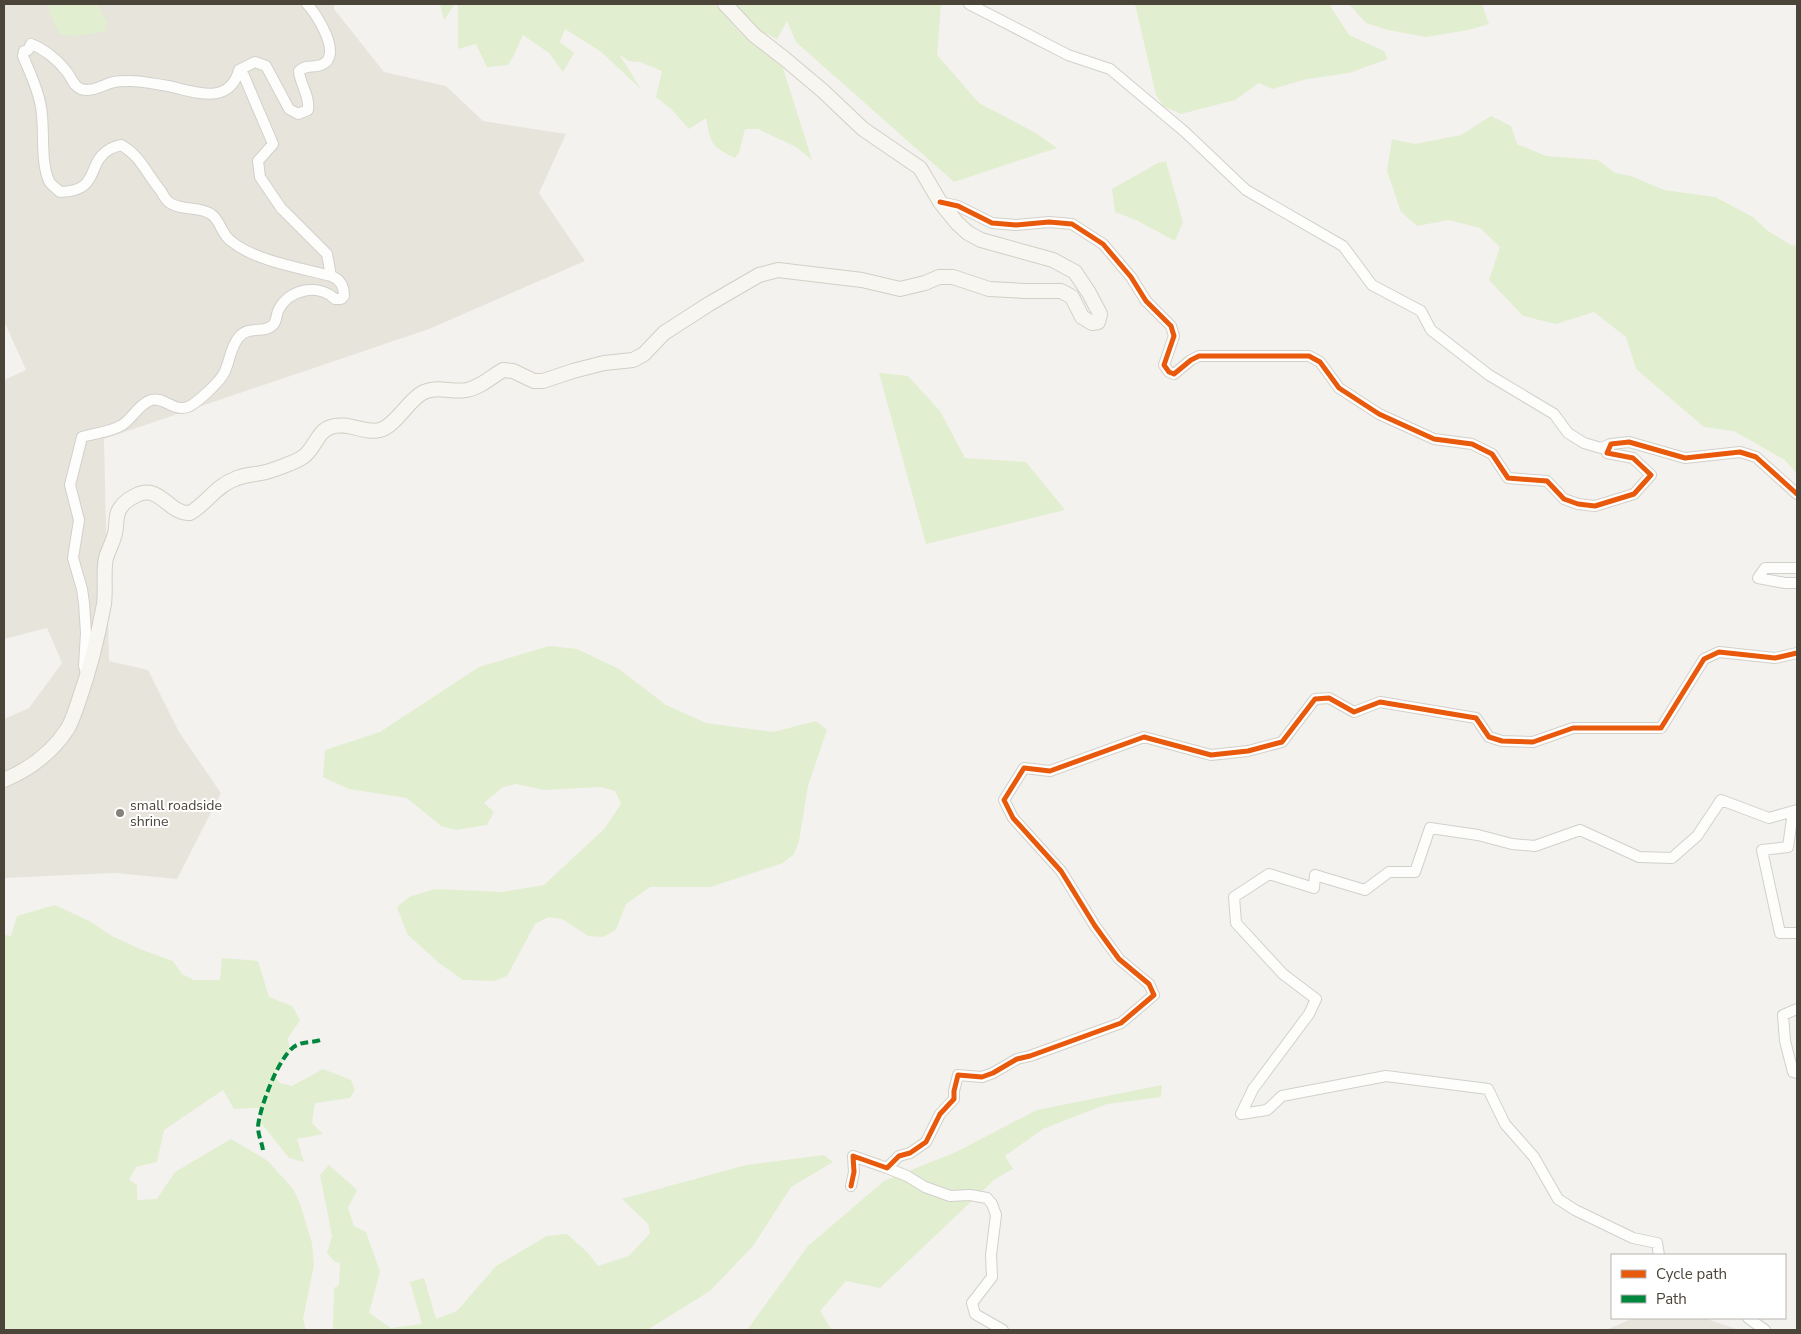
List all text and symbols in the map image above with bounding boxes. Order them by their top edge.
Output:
place label: small roadside shrine [130,796,222,831]
marker: small roadside shrine [114,807,126,819]
legend [1611,1254,1786,1319]
text: Cycle path [1656,1264,1727,1284]
text: Path [1656,1289,1687,1309]

